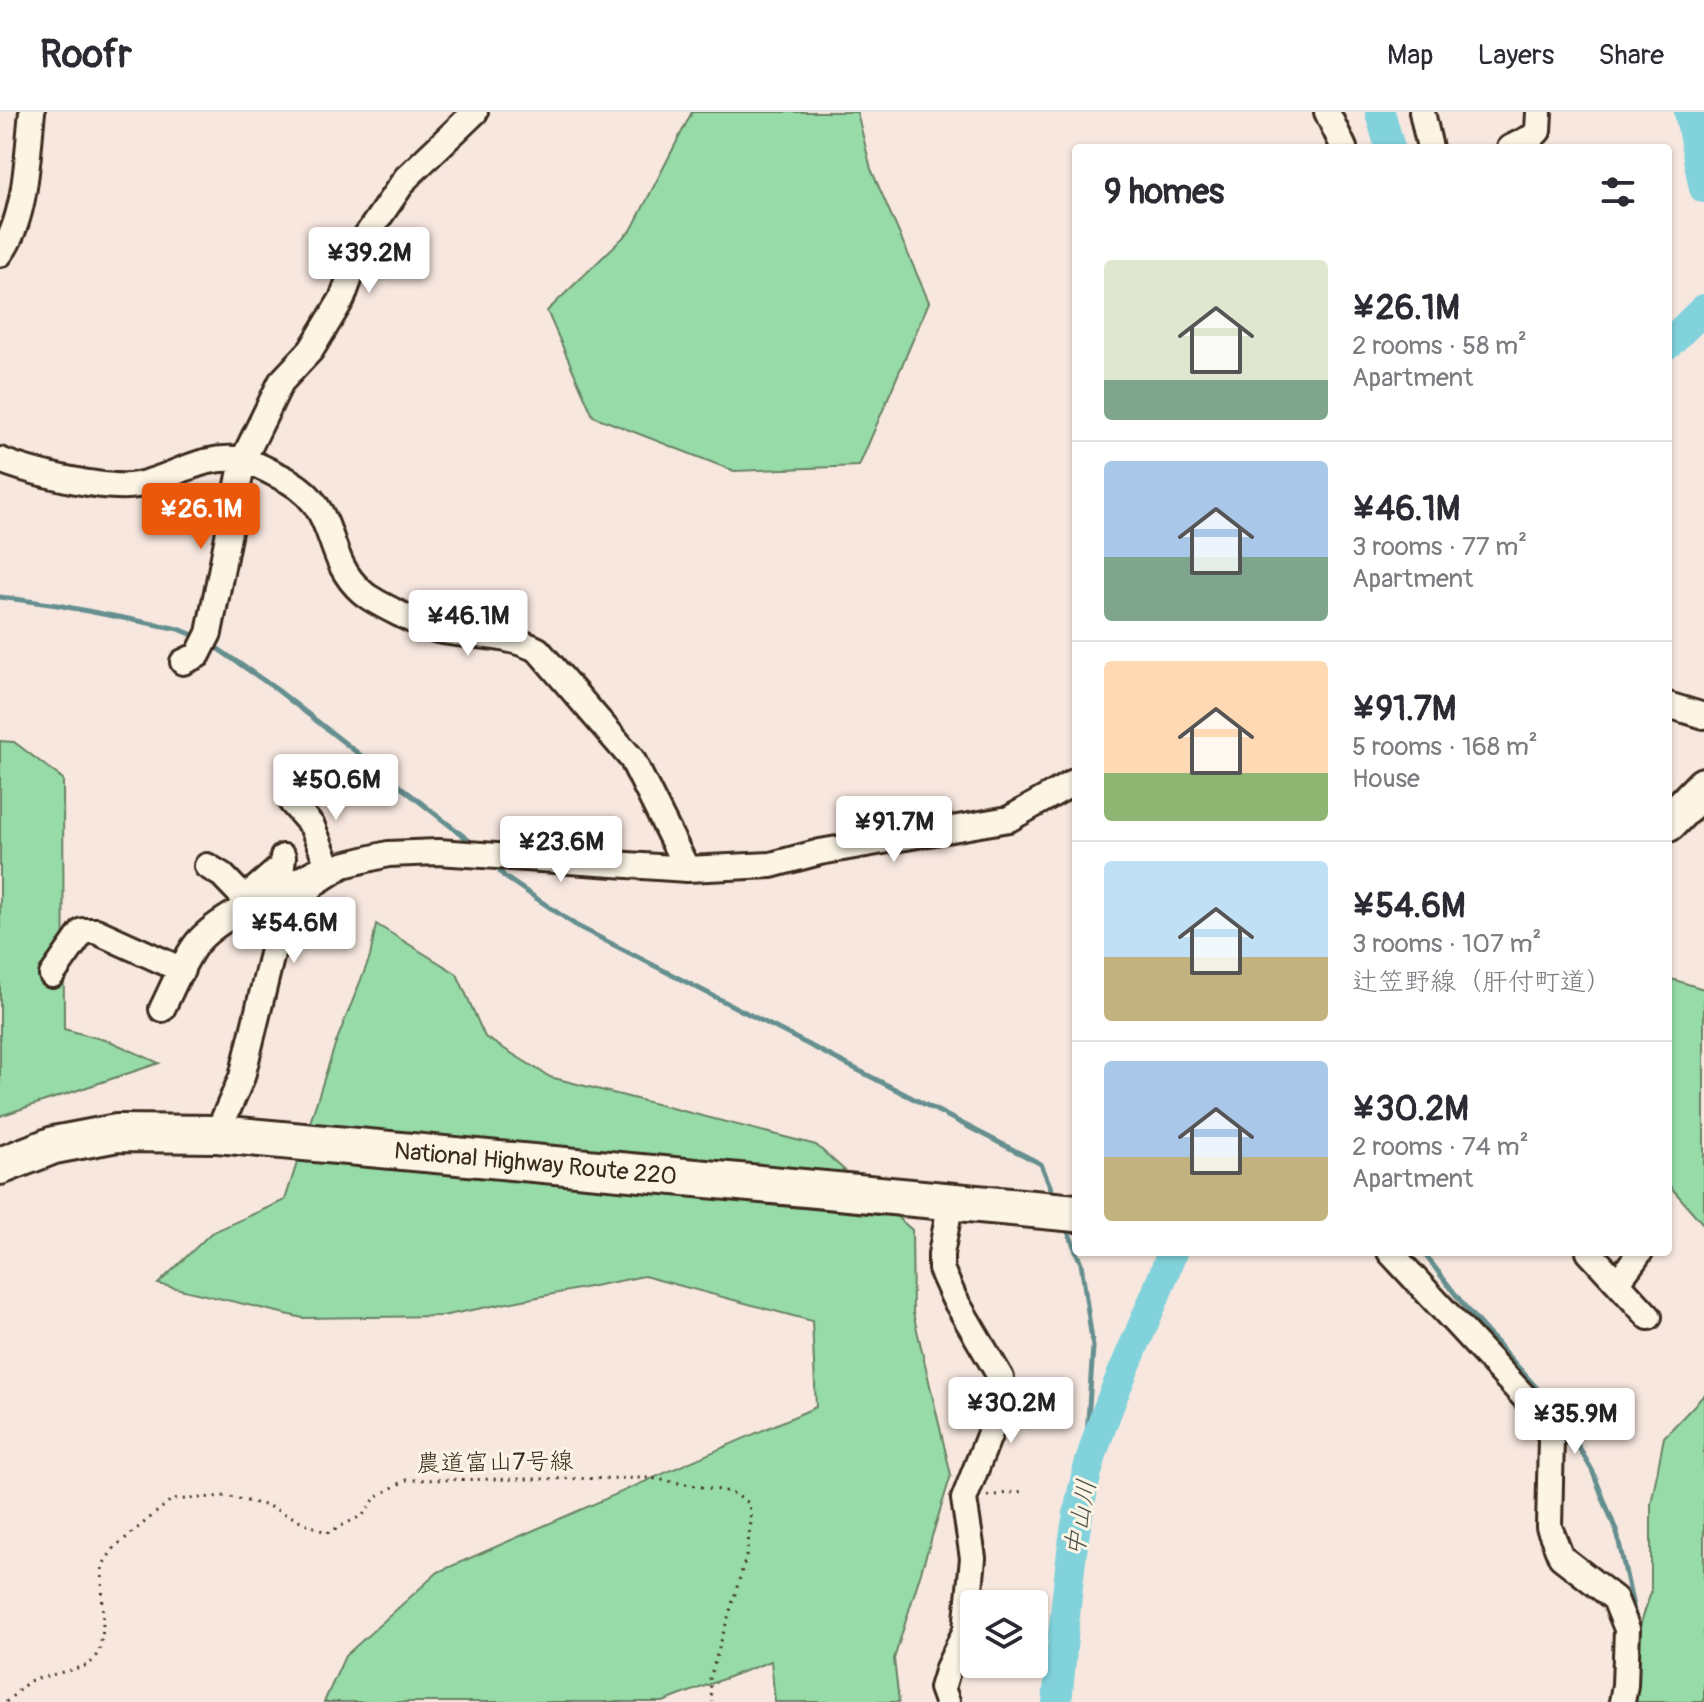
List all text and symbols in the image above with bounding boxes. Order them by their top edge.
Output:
text: Roofr [40,31,132,79]
text: Map [1387,38,1433,73]
text: Layers [1477,38,1554,73]
text: Share [1598,38,1664,73]
icon: filters [1596,170,1640,214]
text: 9 homes [1104,171,1224,214]
pin: ¥39.2M [304,227,434,295]
text: ¥39.2M [327,237,411,269]
text: ¥26.1M [1352,287,1460,330]
icon: home [1168,292,1264,388]
text: 2 rooms · 58 m² [1352,330,1527,362]
text: Apartment [1352,362,1473,394]
pin: ¥26.1M [136,483,266,551]
text: ¥46.1M [1352,488,1460,531]
text: ¥26.1M [160,493,242,525]
icon: home [1168,493,1264,589]
text: 3 rooms · 77 m² [1352,531,1527,563]
text: Apartment [1352,563,1473,595]
pin: ¥46.1M [403,590,533,658]
text: ¥46.1M [427,600,509,632]
text: ¥91.7M [1352,688,1456,731]
icon: home [1168,693,1264,789]
text: 5 rooms · 168 m² [1352,731,1538,763]
pin: ¥50.6M [271,754,401,822]
text: House [1352,763,1420,795]
text: ¥50.6M [291,764,381,796]
pin: ¥91.7M [829,796,959,864]
text: ¥91.7M [854,806,934,838]
pin: ¥23.6M [496,816,626,884]
text: ¥23.6M [518,826,604,858]
text: ¥54.6M [1352,885,1465,928]
icon: home [1168,893,1264,989]
pin: ¥54.6M [229,897,359,965]
text: ¥54.6M [251,907,337,939]
text: 3 rooms · 107 m² [1352,928,1541,960]
text: 辻笠野線（肝付町道） [1352,966,1612,998]
text: ¥30.2M [1352,1088,1469,1131]
icon: home [1168,1093,1264,1189]
text: 2 rooms · 74 m² [1352,1131,1529,1163]
street label: National Highway Route 220 [393,1136,678,1191]
text: Apartment [1352,1163,1473,1195]
pin: ¥30.2M [946,1377,1076,1445]
text: ¥30.2M [966,1387,1056,1419]
pin: ¥35.9M [1510,1388,1640,1456]
text: ¥35.9M [1533,1398,1617,1430]
street label: 農道富山7号線 [416,1447,574,1478]
water label: 中山川 [1058,1477,1104,1559]
map controls [960,1590,1048,1678]
button: layers [960,1590,1048,1678]

